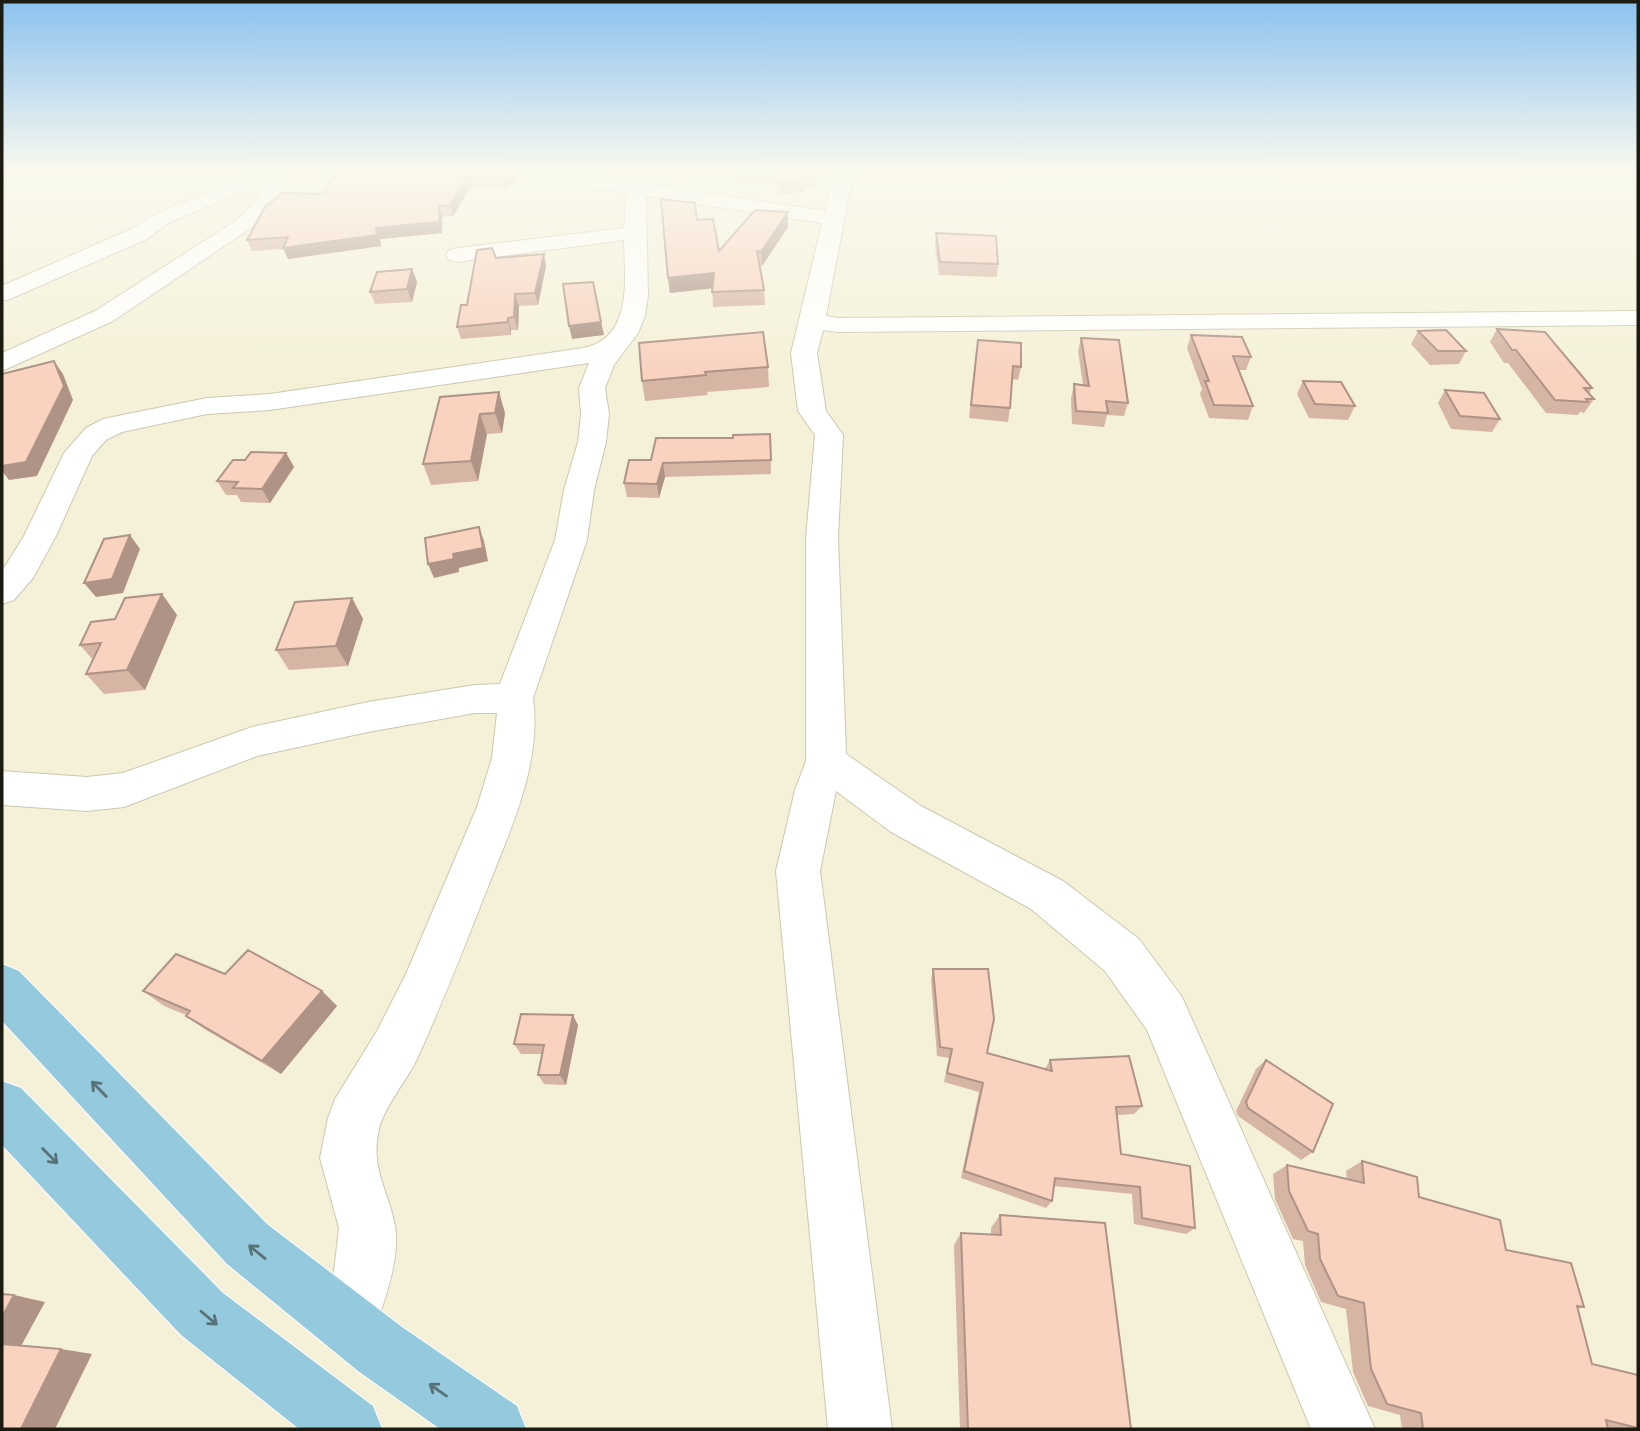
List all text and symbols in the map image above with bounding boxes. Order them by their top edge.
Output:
one-way arrow [90,1081,107,1098]
one-way arrow [41,1147,58,1164]
one-way arrow [249,1245,267,1260]
one-way arrow [199,1310,217,1326]
one-way arrow [429,1383,448,1397]

